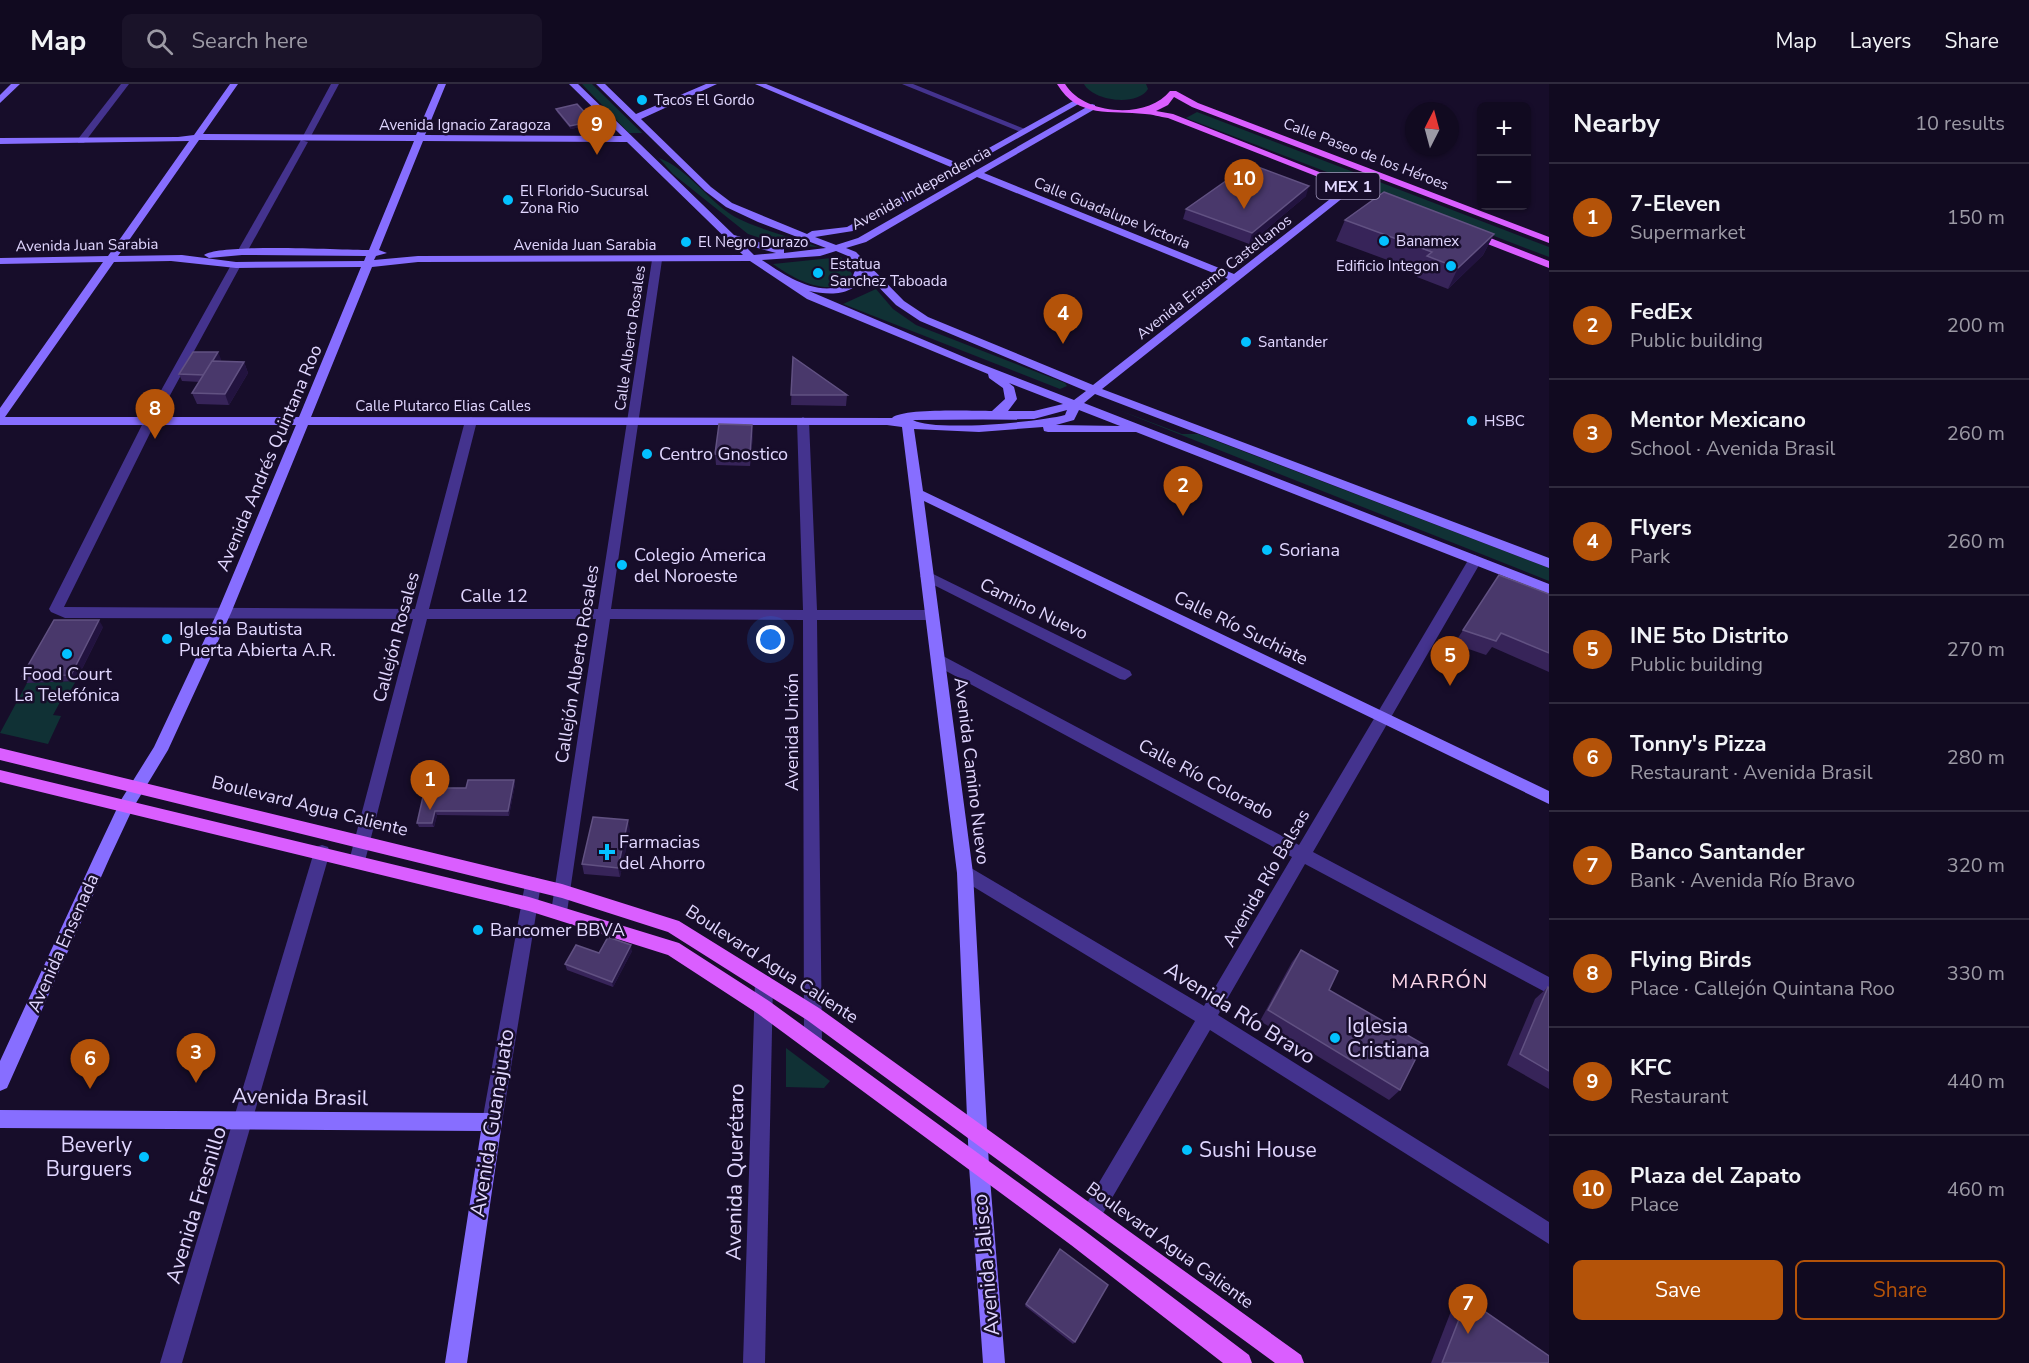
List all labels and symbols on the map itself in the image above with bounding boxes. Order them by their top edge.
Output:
place label: Tacos El Gordo [654,90,755,110]
marker: Tacos El Gordo [635,93,649,107]
north arrow [1405,102,1459,156]
pin: 9 [578,106,616,155]
street label: Calle Paseo de los Héroes [1281,113,1451,195]
street label: Avenida Ignacio Zaragoza [379,115,551,135]
street label: Avenida Independencia [848,141,994,235]
pin: 10 [1224,160,1264,209]
street label: Calle Guadalupe Victoria [1031,172,1193,254]
road number: MEX 1 [1316,173,1380,199]
place label: El Florido-Sucursal Zona Rio [520,181,649,218]
marker: El Florido-Sucursal Zona Rio [501,193,515,207]
street label: Avenida Erasmo Castellanos [1132,210,1296,344]
place label: Banamex [1396,231,1459,251]
place label: El Negro Durazo [698,232,808,252]
street label: Avenida Juan Sarabia [15,234,159,256]
marker: Banamex [1377,234,1391,248]
street label: Avenida Juan Sarabia [514,235,656,255]
marker: El Negro Durazo [679,235,693,249]
place label: Estatua Sanchez Taboada [830,254,947,291]
place label: Edificio Integon [1336,256,1439,276]
marker: Edificio Integon [1444,259,1458,273]
street label: Calle Alberto Rosales [610,264,650,412]
marker: Estatua Sanchez Taboada [811,266,825,280]
pin: 4 [1044,294,1082,344]
place label: Santander [1258,332,1328,352]
marker: Santander [1239,335,1253,349]
street label: Avenida Andrés Quintana Roo [210,341,328,575]
pin: 8 [136,390,174,439]
street label: Calle Plutarco Elias Calles [355,396,531,416]
place label: HSBC [1484,411,1525,431]
marker: HSBC [1465,414,1479,428]
place label: Centro Gnostico [659,442,788,466]
marker: Centro Gnostico [640,447,654,461]
pin: 2 [1164,466,1202,516]
place label: Soriana [1279,538,1340,562]
place label: Colegio America del Noroeste [634,543,766,588]
marker: Soriana [1260,543,1274,557]
marker: Colegio America del Noroeste [615,558,629,572]
street label: Callejón Alberto Rosales [549,563,605,765]
street label: Callejón Rosales [367,569,425,705]
street label: Camino Nuevo [976,572,1092,646]
street label: Calle 12 [460,584,528,608]
street label: Calle Río Suchiate [1170,585,1312,671]
place label: Iglesia Bautista Puerta Abierta A.R. [179,617,336,662]
your location [756,625,785,654]
marker: Iglesia Bautista Puerta Abierta A.R. [160,632,174,646]
pin: 5 [1430,636,1470,686]
marker: Food Court La Telefónica [60,647,74,661]
place label: Food Court La Telefónica [14,662,120,707]
street label: Avenida Unión [780,673,804,791]
street label: Avenida Camino Nuevo [949,676,995,866]
street label: Calle Río Colorado [1134,733,1278,825]
pin: 1 [410,760,450,810]
street label: Boulevard Agua Caliente [209,770,411,842]
street label: Avenida Río Balsas [1217,805,1315,951]
place label: Farmacias del Ahorro [619,830,705,875]
marker: Farmacias del Ahorro [600,845,614,859]
street label: Avenida Ensenada [22,870,104,1016]
street label: Boulevard Agua Caliente [681,899,863,1029]
place label: Bancomer BBVA [490,918,625,942]
marker: Bancomer BBVA [471,923,485,937]
street label: Avenida Río Bravo [1159,955,1321,1071]
district label: MARRÓN [1391,968,1489,995]
place label: Iglesia Cristiana [1347,1012,1430,1064]
street label: Avenida Guanajuato [463,1027,521,1219]
marker: Iglesia Cristiana [1328,1031,1342,1045]
pin: 3 [176,1034,216,1083]
pin: 6 [70,1040,110,1089]
street label: Avenida Brasil [232,1082,369,1112]
street label: Avenida Querétaro [719,1083,751,1261]
street label: Avenida Fresnillo [159,1123,233,1287]
place label: Beverly Burguers [46,1131,132,1183]
place label: Sushi House [1199,1136,1317,1164]
marker: Sushi House [1180,1143,1194,1157]
marker: Beverly Burguers [137,1150,151,1164]
street label: Boulevard Agua Caliente [1082,1176,1258,1314]
street label: Avenida Jalisco [966,1193,1006,1337]
pin: 7 [1448,1284,1488,1334]

